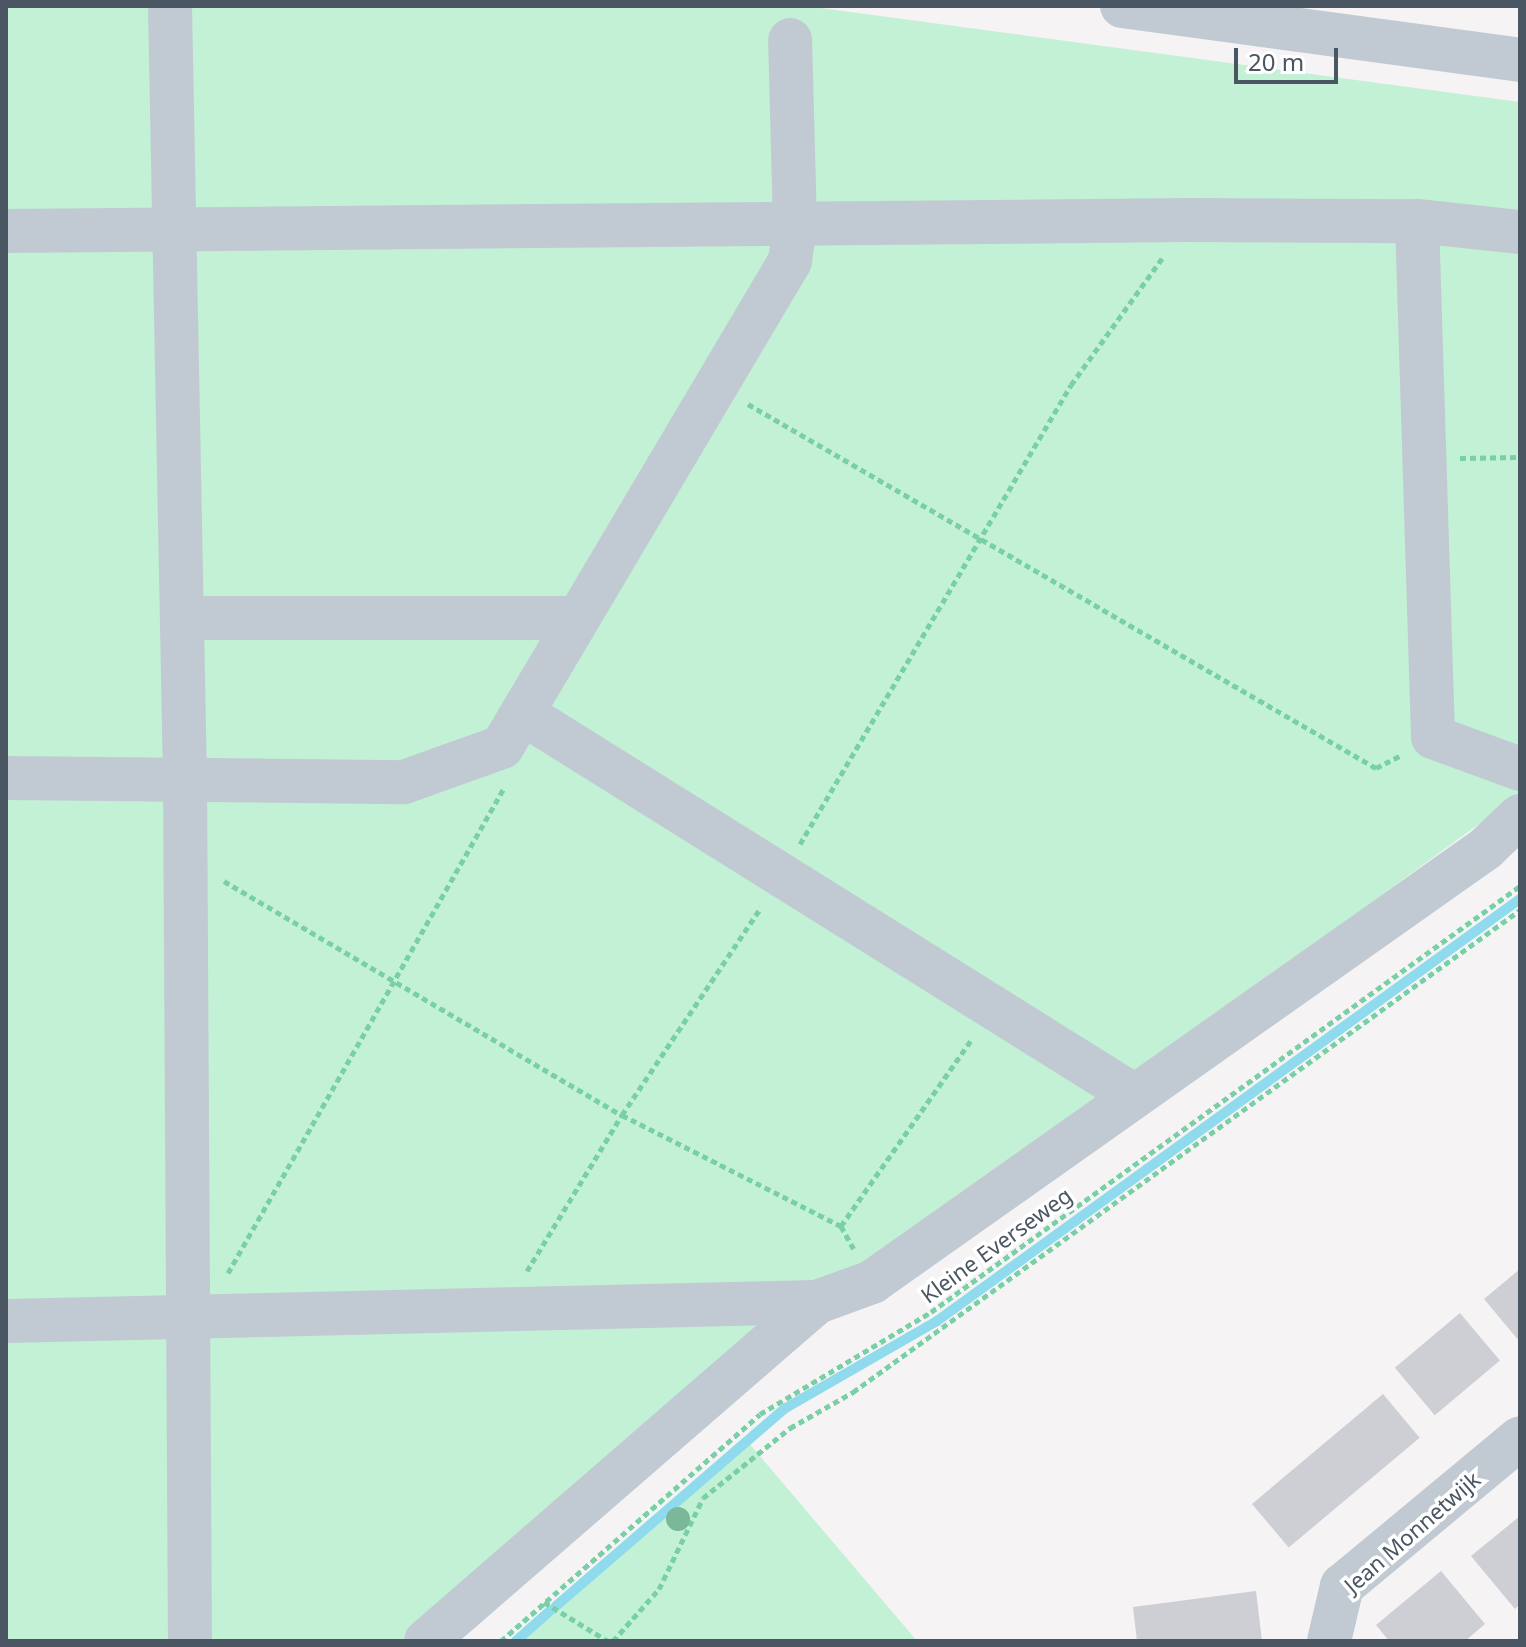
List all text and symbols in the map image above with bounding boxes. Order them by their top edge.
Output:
scale bar [1238,32,1342,82]
text: 20 m [1248,45,1304,78]
street label: Kleine Everseweg [916,1181,1076,1309]
street label: Jean Monnetwijk [1339,1466,1485,1598]

